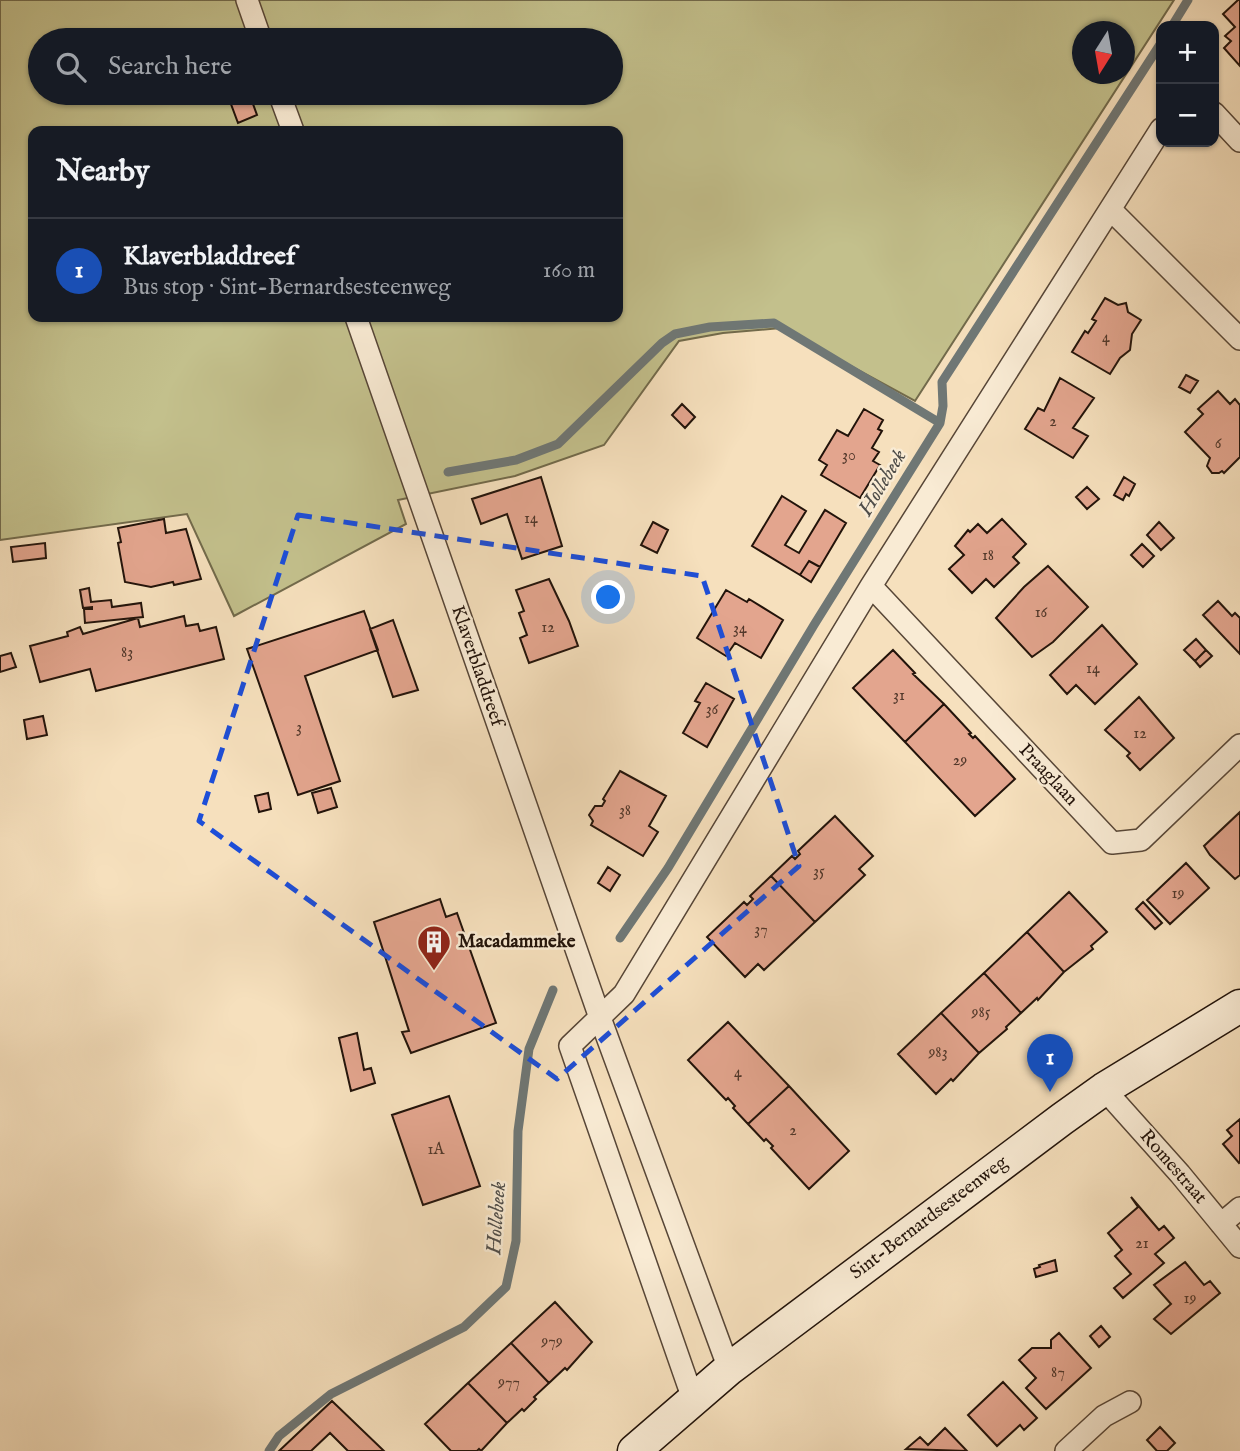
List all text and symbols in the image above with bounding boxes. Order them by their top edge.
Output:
north arrow [1072,21,1135,84]
map controls [1156,21,1219,147]
button: + [1156,21,1219,84]
search box [28,28,623,105]
icon: search [52,48,90,86]
text: Search here [108,50,232,83]
button: − [1156,84,1219,147]
text: Nearby [56,153,149,191]
text: Klaverbladdreef [123,240,295,273]
text: 1 [75,256,83,285]
text: 160 m [543,256,595,285]
text: Bus stop · Sint-Bernardsesteenweg [123,273,451,302]
house number: 4 [1102,328,1110,348]
house number: 2 [1049,412,1057,432]
house number: 6 [1215,434,1222,454]
water label: Hollebeek [852,444,914,522]
house number: 30 [842,446,856,466]
house number: 14 [524,509,538,529]
house number: 18 [982,546,994,566]
your location [591,580,625,614]
street label: Klaverbladdreef [445,603,510,732]
house number: 16 [1035,603,1048,623]
house number: 12 [541,618,555,638]
house number: 34 [733,619,747,639]
house number: 83 [121,643,133,663]
house number: 14 [1086,659,1100,679]
house number: 31 [893,686,905,706]
house number: 36 [706,700,719,720]
house number: 3 [296,718,302,738]
house number: 12 [1133,724,1147,744]
street label: Praaglaan [1013,739,1083,811]
house number: 29 [953,751,967,771]
house number: 38 [619,801,631,821]
house number: 35 [813,862,825,882]
house number: 19 [1172,884,1184,904]
house number: 37 [754,920,768,940]
building icon: Macadammeke [415,923,453,972]
place label: Macadammeke [458,930,576,954]
house number: 985 [970,1003,991,1023]
pin: 1 [1027,1034,1073,1092]
house number: 983 [927,1043,948,1063]
house number: 4 [734,1063,742,1083]
house number: 2 [789,1121,797,1141]
street label: Romestraat [1134,1125,1212,1210]
house number: 1A [428,1140,446,1160]
street label: Sint-Bernardsesteenweg [845,1150,1013,1285]
water label: Hollebeek [481,1180,513,1256]
house number: 21 [1135,1234,1149,1254]
house number: 19 [1184,1289,1196,1309]
house number: 979 [540,1332,563,1352]
house number: 87 [1051,1363,1065,1383]
house number: 977 [497,1373,520,1393]

